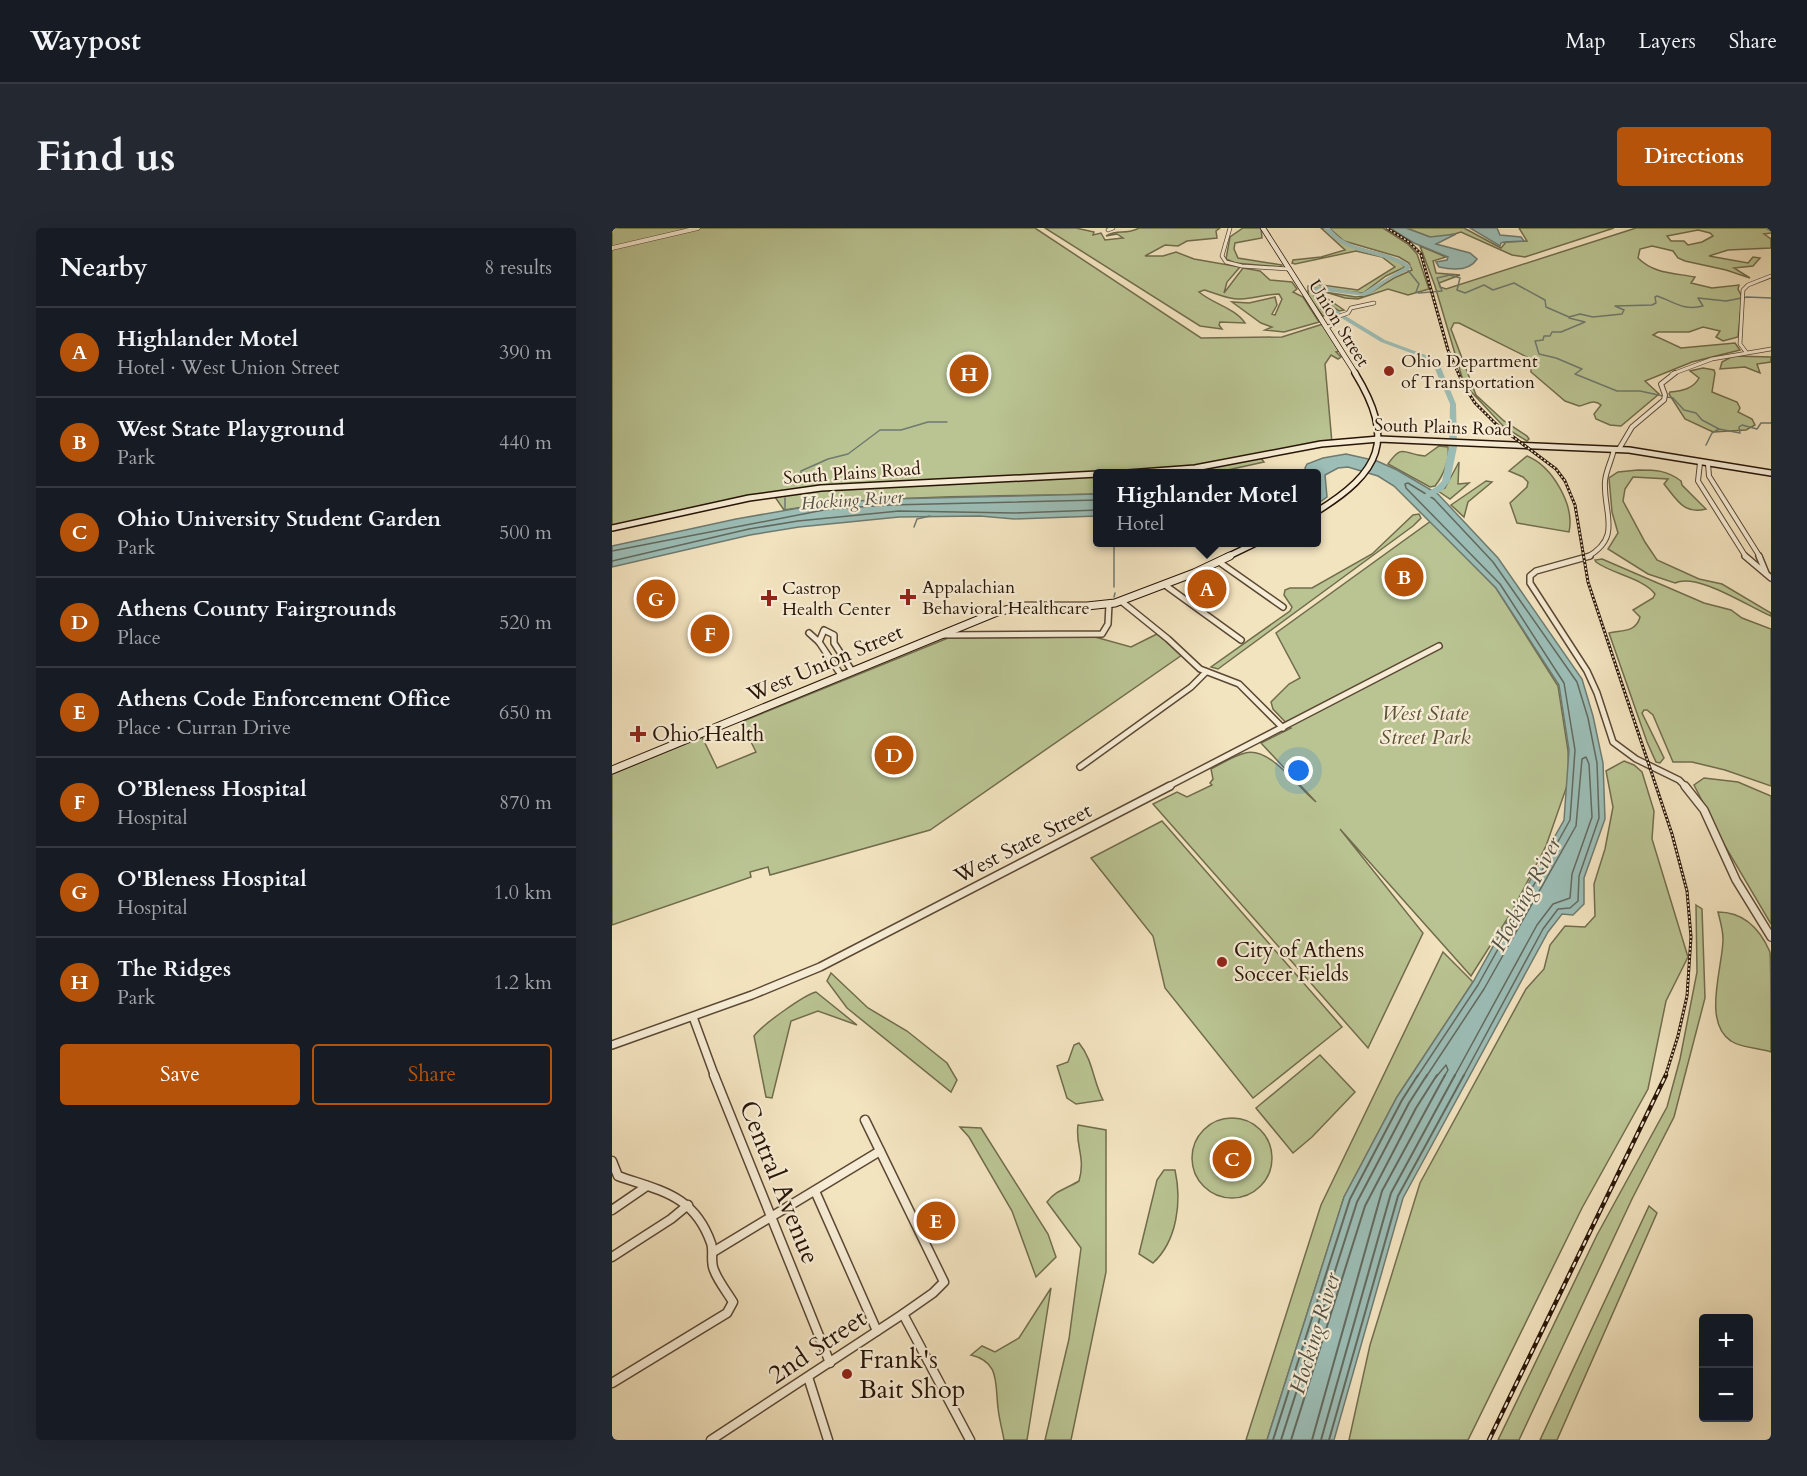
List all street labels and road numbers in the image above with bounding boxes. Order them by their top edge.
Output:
street label: Union Street [1302,275,1375,372]
street label: South Plains Road [1374,413,1513,442]
street label: South Plains Road [782,456,922,491]
street label: West Union Street [742,617,908,710]
street label: West State Street [949,796,1097,891]
street label: Central Avenue [731,1095,828,1269]
street label: 2nd Street [761,1301,873,1392]

